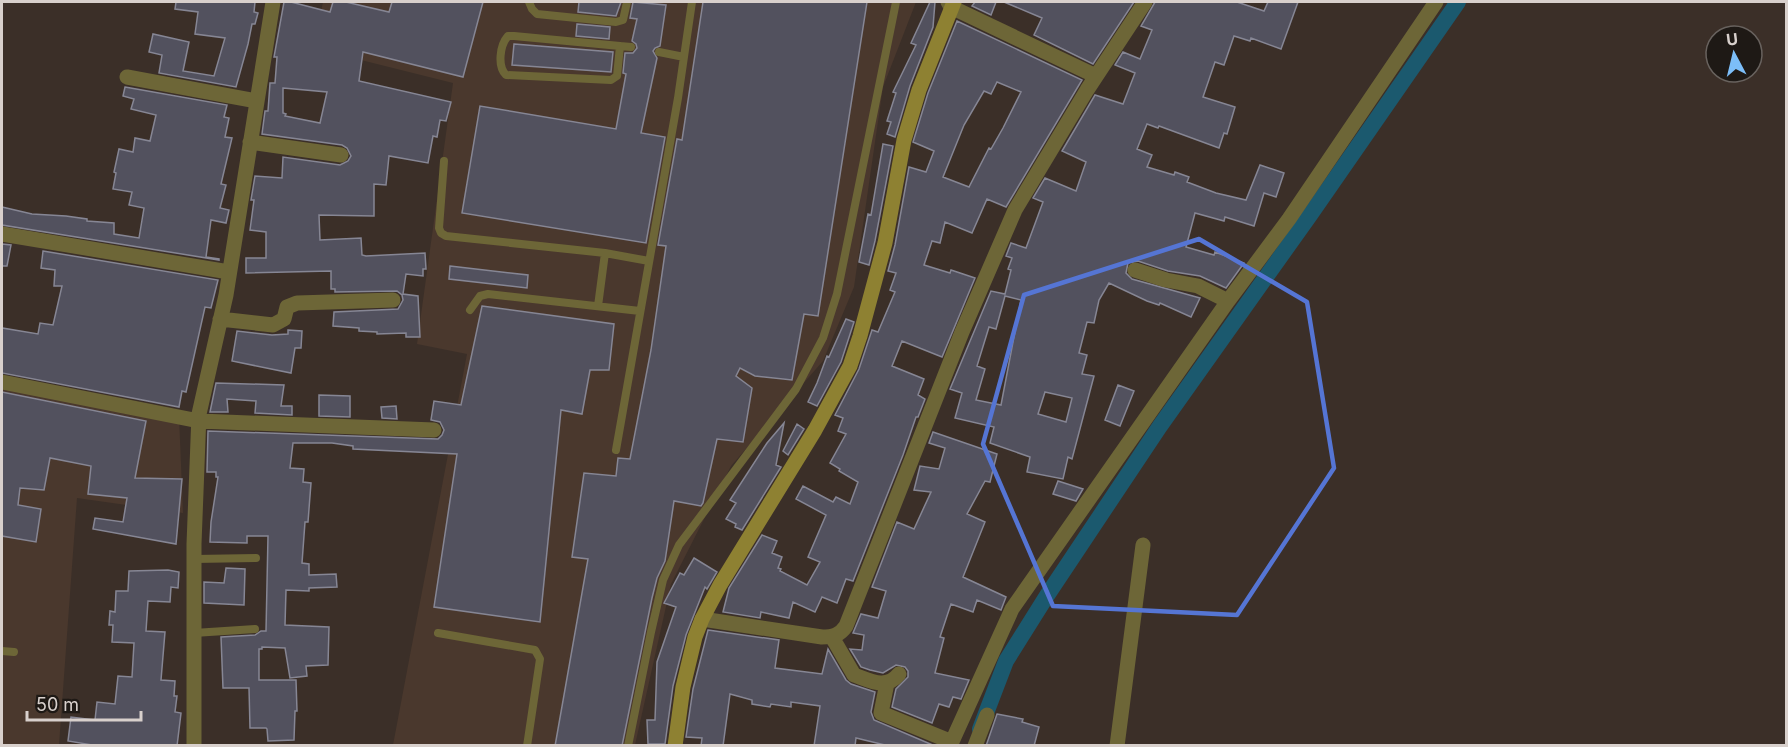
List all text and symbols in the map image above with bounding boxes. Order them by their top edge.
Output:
north arrow [1704,24,1764,84]
text: U [1725,28,1739,50]
scale bar [27,684,141,722]
text: 50 m [36,694,79,715]

